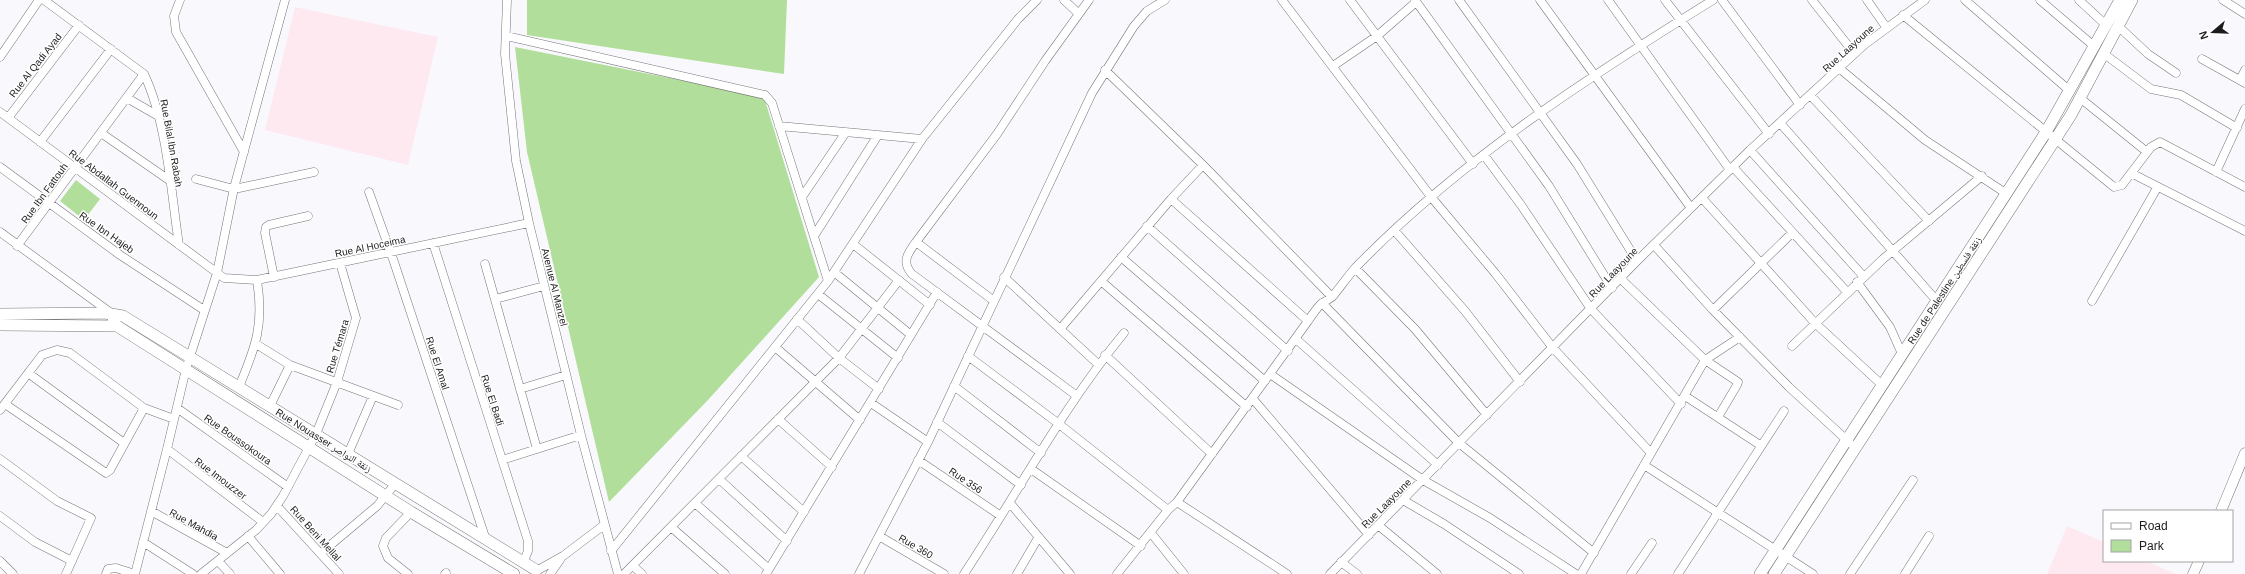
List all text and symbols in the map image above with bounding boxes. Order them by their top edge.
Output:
north arrow [2193,12,2233,52]
street label: Rue Laayoune [1820,22,1877,74]
text: N [2197,29,2211,41]
street label: Rue Al Qadi Ayad [7,31,64,100]
street label: Rue Bilal Ibn Rabah [158,98,185,188]
street label: Rue Abdallah Guennoun [67,147,161,222]
street label: Rue Ibn Fattouh [19,161,70,226]
street label: Rue Ibn Hajeb [77,210,136,255]
street label: Rue Al Hoceima [334,234,407,259]
street label: Rue de Palestine زنقة فلسطين [1906,234,1984,347]
street label: Rue Laayoune [1587,245,1640,300]
street label: Avenue Al Manzel [540,247,570,327]
street label: Rue Témara [324,318,351,374]
street label: Rue El Amal [424,335,451,391]
street label: Rue El Badi [479,373,506,427]
street label: Rue Nouasser زنقة النواصر [274,406,374,475]
street label: Rue Boussokoura [202,412,274,467]
street label: Rue Imouzzer [193,455,249,502]
street label: Rue 356 [947,465,985,496]
street label: Rue Laayoune [1359,476,1414,530]
street label: Rue Beni Mellal [288,504,343,563]
street label: Rue Mahdia [168,507,220,543]
legend [2103,510,2233,562]
text: Road [2139,519,2168,533]
street label: Rue 360 [897,532,935,561]
text: Park [2139,539,2165,553]

